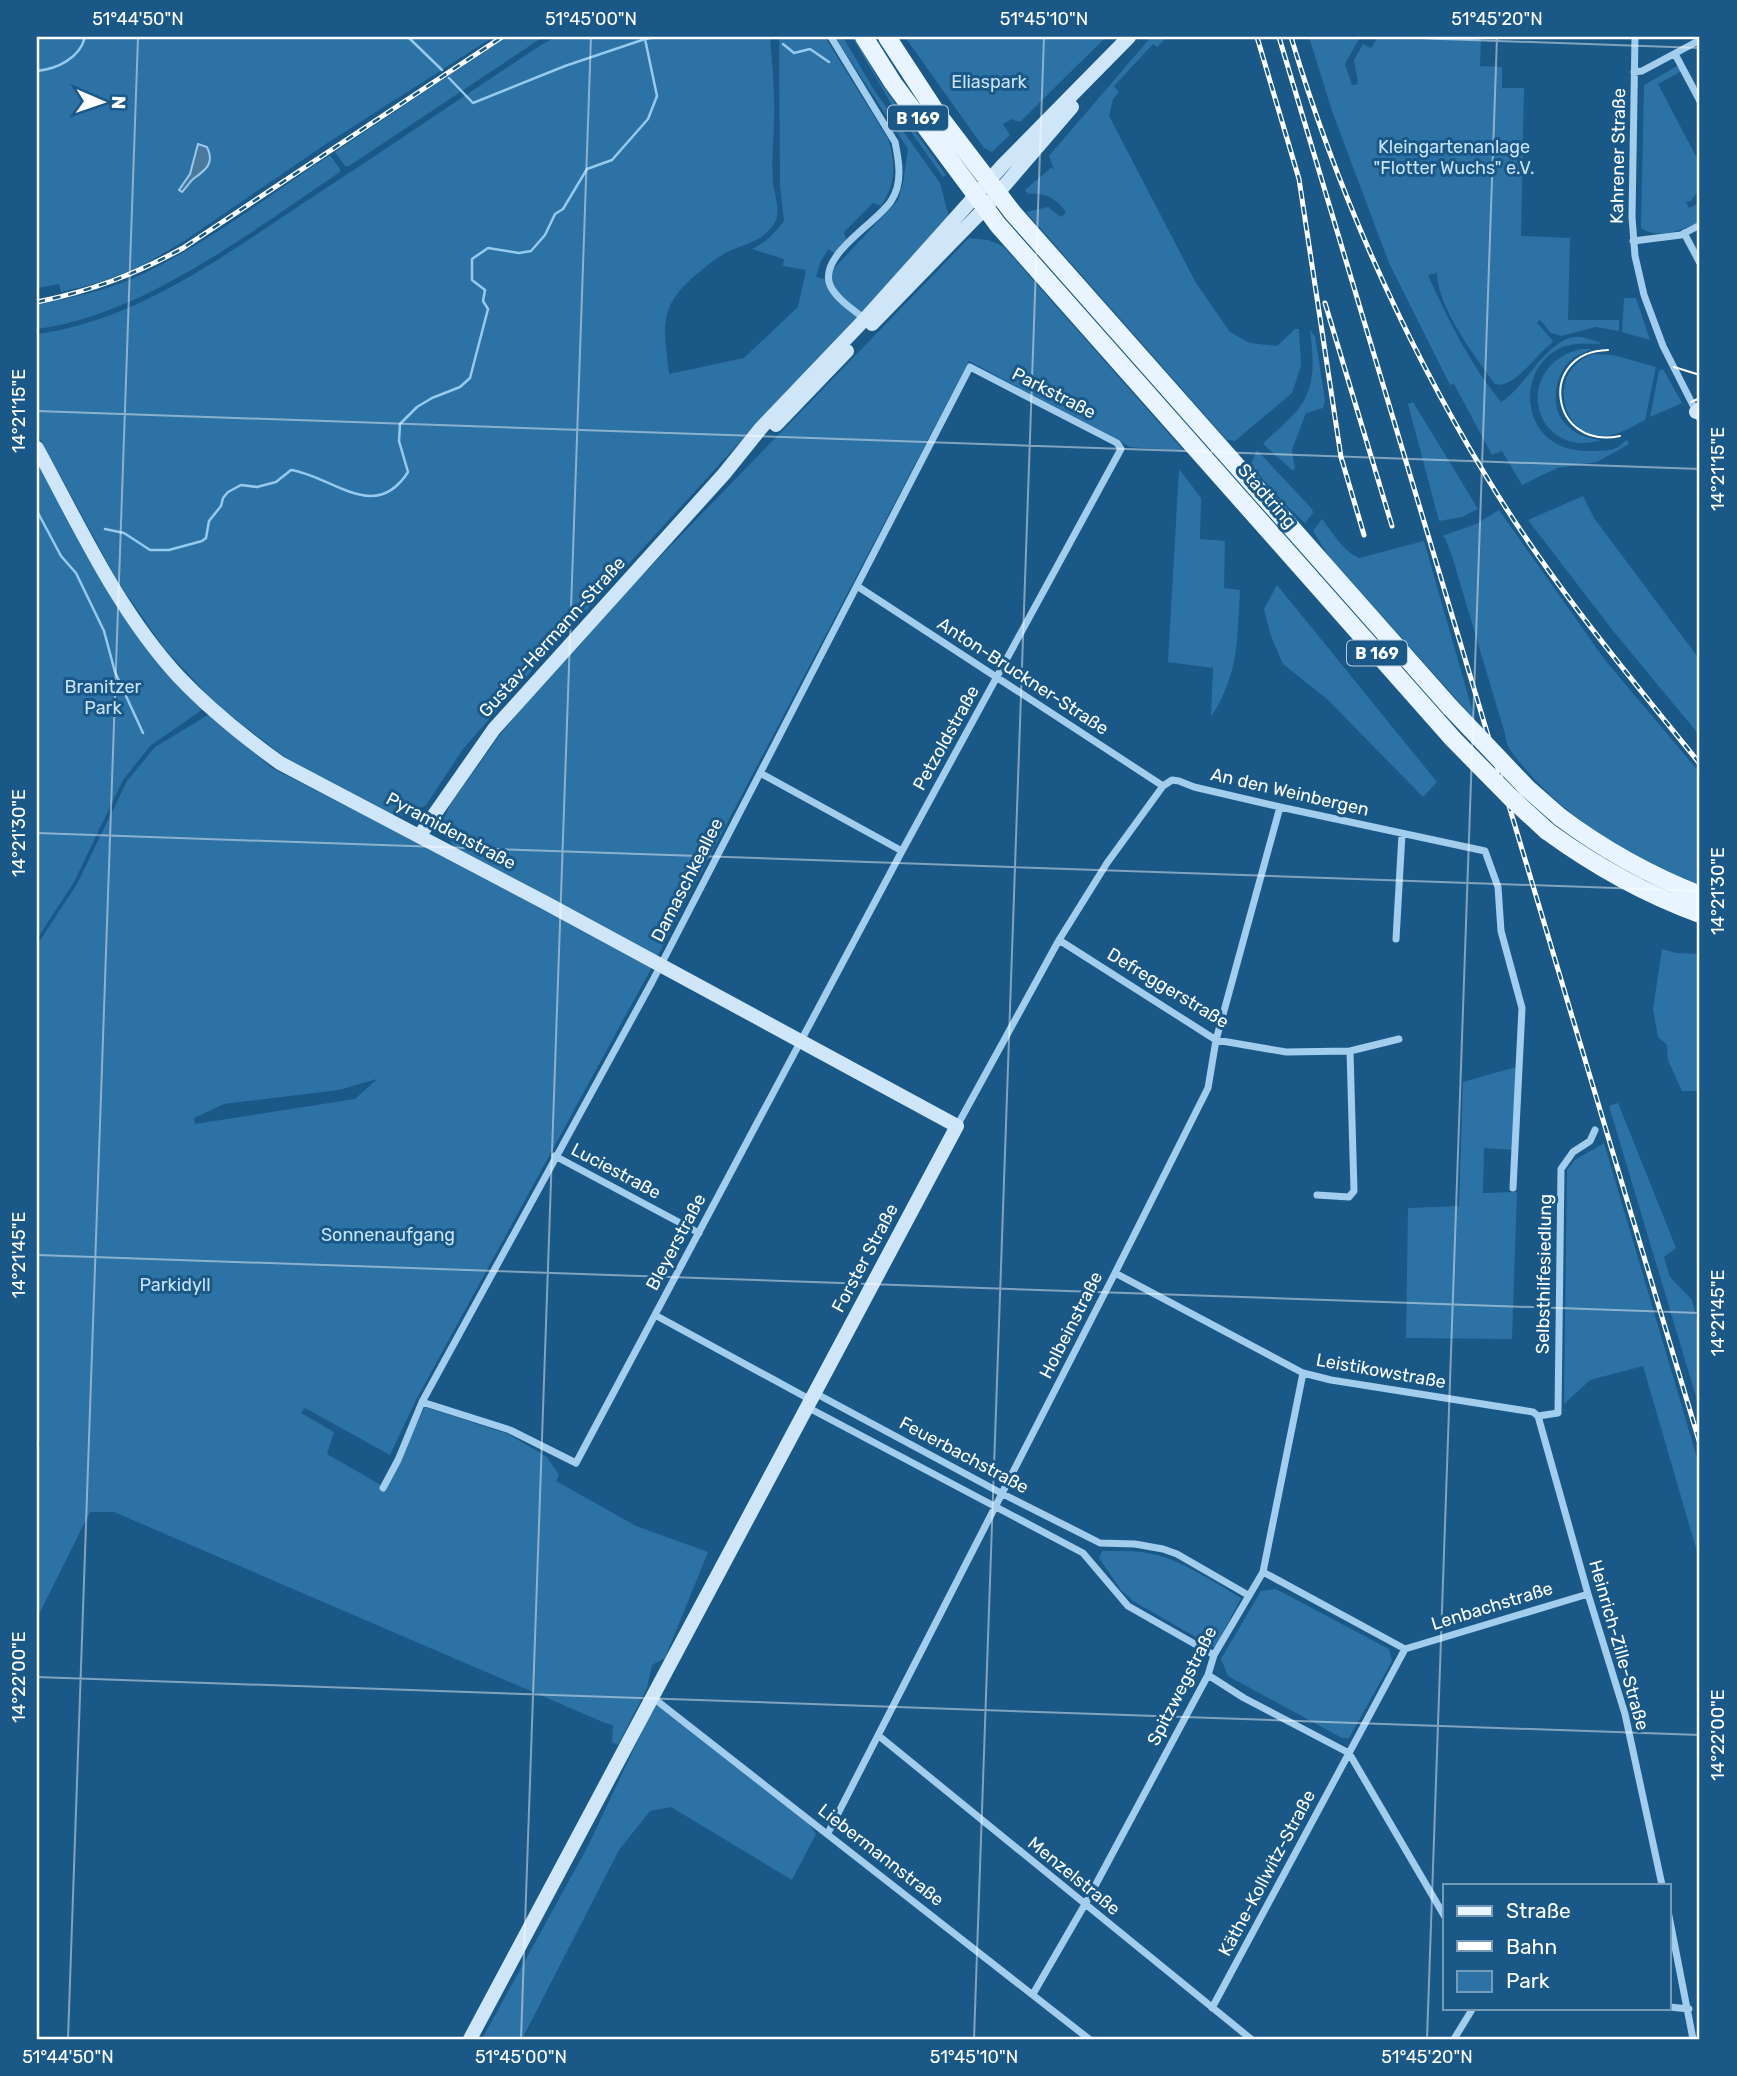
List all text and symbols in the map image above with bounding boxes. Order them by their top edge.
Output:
text: 51°44'50"N [92,8,184,30]
text: 51°45'00"N [545,8,637,30]
text: 51°45'10"N [1000,8,1088,30]
text: 51°45'20"N [1451,8,1543,30]
north arrow [66,66,136,136]
park label: Eliaspark [951,71,1027,93]
street label: Kahrener Straße [1606,88,1630,224]
text: N [107,95,130,110]
road number: B 169 [888,106,948,130]
park label: Kleingartenanlage "Flotter Wuchs" e.V. [1374,136,1534,179]
street label: Parkstraße [1009,363,1099,423]
text: 14°21'15"E [8,369,30,453]
text: 14°21'15"E [1707,427,1729,511]
street label: Stadtring [1233,459,1301,533]
street label: Gustav-Hermann-Straße [474,552,630,722]
street label: Anton-Bruckner-Straße [933,612,1113,740]
road number: B 169 [1347,640,1407,666]
park label: Branitzer Park [65,676,142,719]
street label: Petzoldstraße [908,682,984,794]
street label: An den Weinbergen [1209,763,1371,821]
street label: Pyramidenstraße [382,788,520,874]
text: 14°21'30"E [8,789,30,877]
street label: Damaschkeallee [646,814,728,946]
text: 14°21'30"E [1707,847,1729,935]
street label: Defreggerstraße [1103,943,1233,1033]
street label: Luciestraße [567,1138,665,1204]
street label: Bleyerstraße [641,1190,711,1294]
street label: Selbsthilfesiedlung [1532,1194,1556,1354]
street label: Forster Straße [827,1200,903,1316]
text: 14°21'45"E [8,1212,30,1298]
park label: Sonnenaufgang [321,1224,455,1246]
street label: Holbeinstraße [1035,1268,1107,1382]
text: 14°21'45"E [1707,1270,1729,1356]
park label: Parkidyll [139,1274,211,1296]
street label: Leistikowstraße [1314,1349,1448,1393]
street label: Feuerbachstraße [896,1412,1032,1498]
street label: Heinrich-Zille-Straße [1584,1557,1654,1733]
street label: Lenbachstraße [1429,1577,1555,1635]
street label: Spitzwegstraße [1142,1623,1222,1749]
text: 14°22'00"E [8,1631,30,1723]
text: 14°22'00"E [1707,1689,1729,1781]
street label: Käthe-Kollwitz-Straße [1214,1786,1320,1960]
street label: Liebermannstraße [814,1799,948,1911]
street label: Menzelstraße [1023,1832,1125,1920]
legend [1443,1884,1670,2010]
text: Straße [1506,1898,1571,1923]
text: Bahn [1506,1934,1557,1959]
text: Park [1506,1968,1550,1993]
text: 51°44'50"N [22,2046,114,2068]
text: 51°45'00"N [475,2046,567,2068]
text: 51°45'10"N [930,2046,1018,2068]
text: 51°45'20"N [1381,2046,1473,2068]

